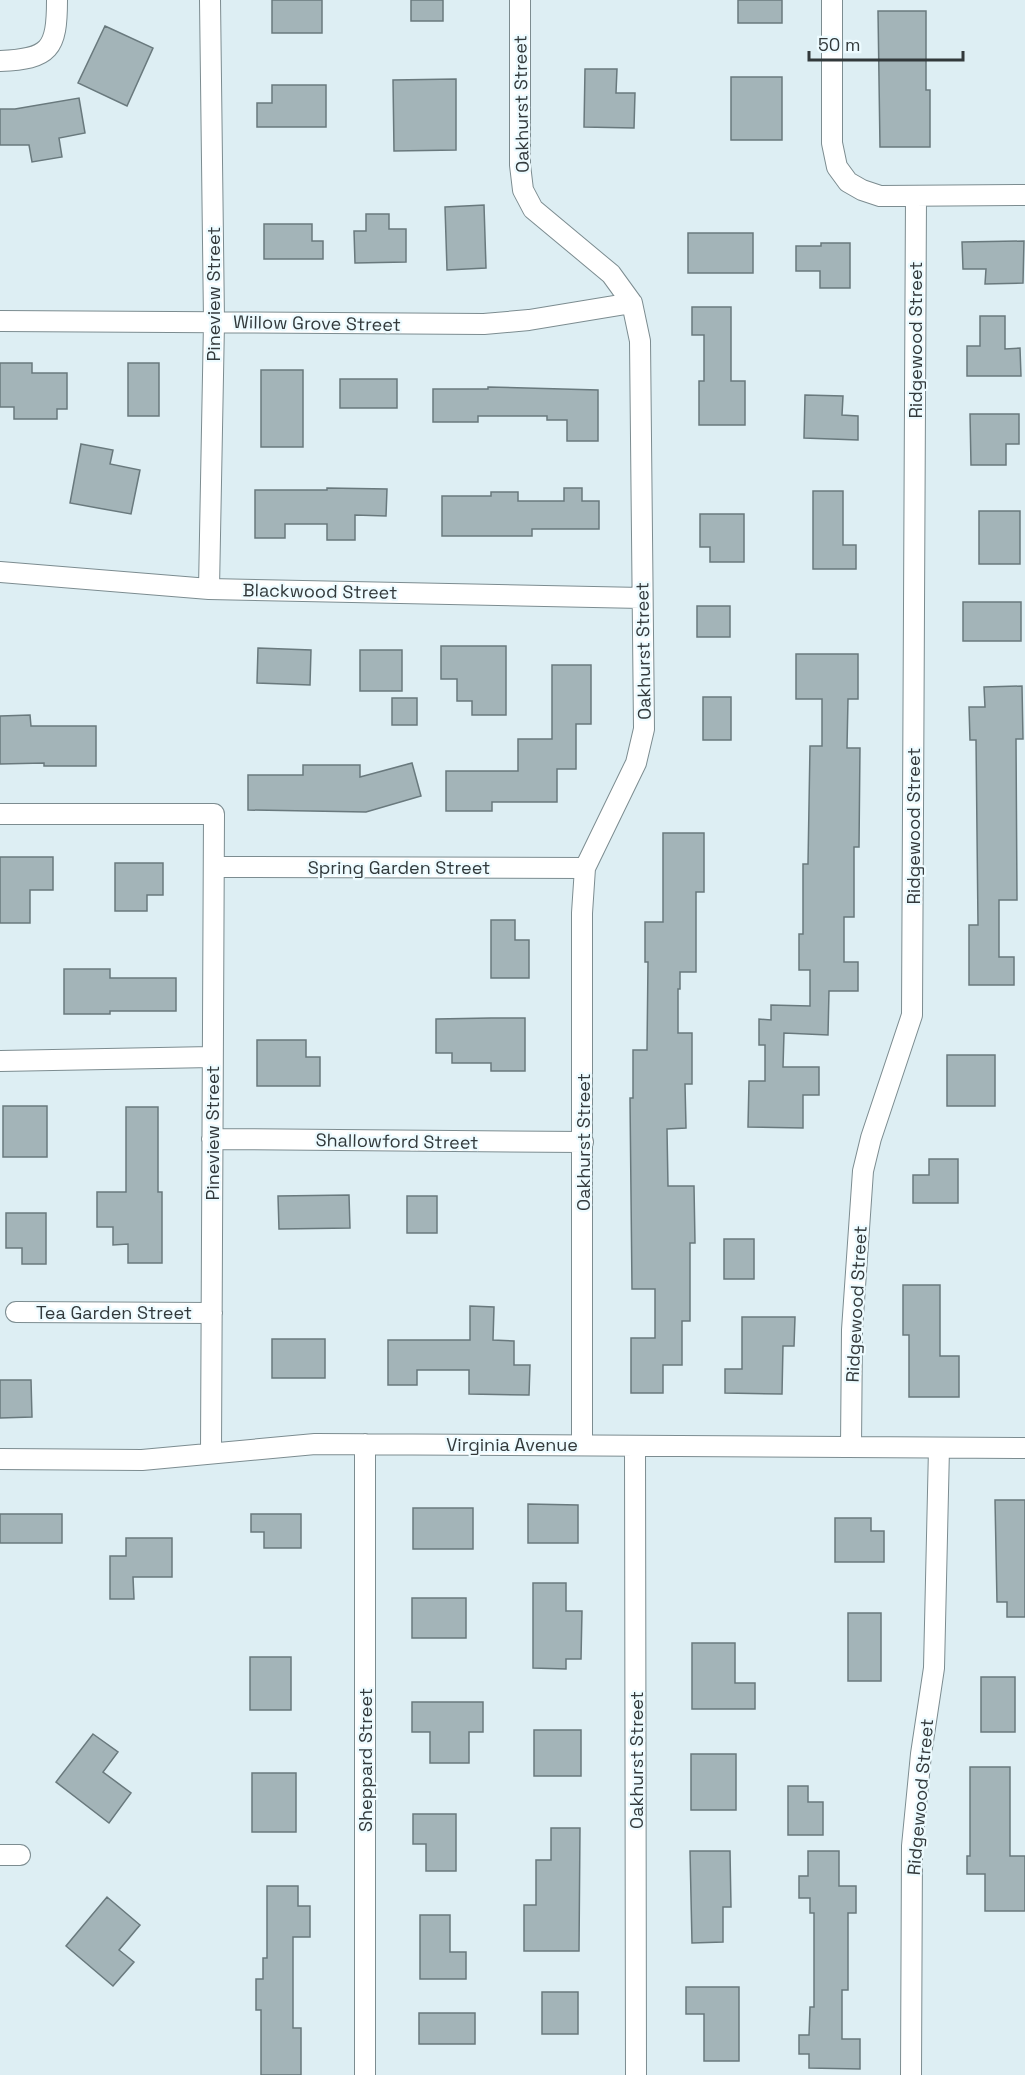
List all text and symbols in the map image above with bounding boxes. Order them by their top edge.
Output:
scale bar [809,24,964,62]
text: 50 m [818,33,860,56]
street label: Oakhurst Street [508,35,534,173]
street label: Pineview Street [202,226,225,362]
street label: Ridgewood Street [904,261,927,419]
street label: Willow Grove Street [233,310,401,336]
street label: Blackwood Street [243,578,397,604]
street label: Oakhurst Street [630,582,656,720]
street label: Ridgewood Street [902,747,925,905]
street label: Spring Garden Street [308,856,490,879]
street label: Pineview Street [201,1065,224,1201]
street label: Oakhurst Street [572,1073,595,1211]
street label: Shallowford Street [315,1128,479,1154]
street label: Ridgewood Street [840,1225,872,1383]
street label: Tea Garden Street [36,1301,192,1324]
street label: Virginia Avenue [446,1433,578,1456]
street label: Sheppard Street [354,1688,377,1832]
street label: Oakhurst Street [625,1691,648,1829]
street label: Ridgewood Street [902,1718,938,1876]

